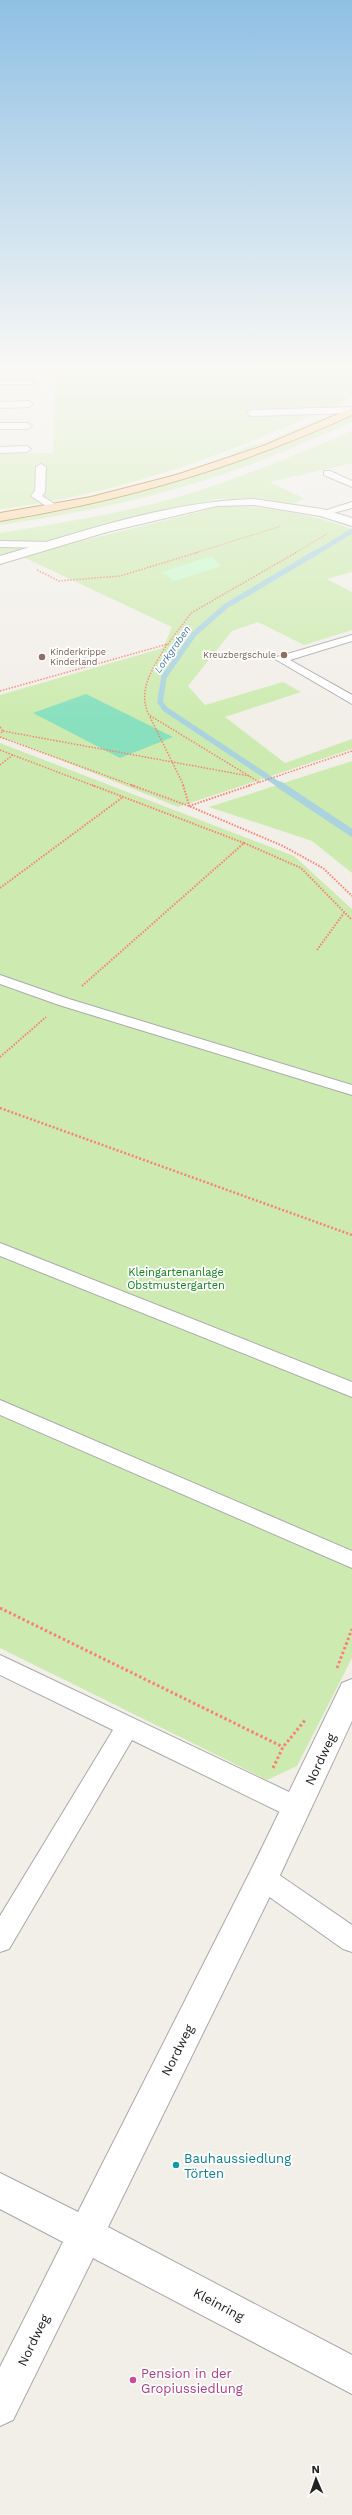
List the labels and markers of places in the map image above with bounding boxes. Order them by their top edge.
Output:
place label: Kinderkrippe Kinderland [50,647,106,667]
place label: Kreuzbergschule [203,650,276,660]
marker: Kreuzbergschule [279,650,289,660]
marker: Kinderkrippe Kinderland [37,652,47,662]
place label: Bauhaussiedlung Törten [184,2151,291,2181]
marker: Bauhaussiedlung Törten [171,2160,181,2170]
place label: Pension in der Gropiussiedlung [141,2366,243,2396]
marker: Pension in der Gropiussiedlung [128,2375,138,2385]

